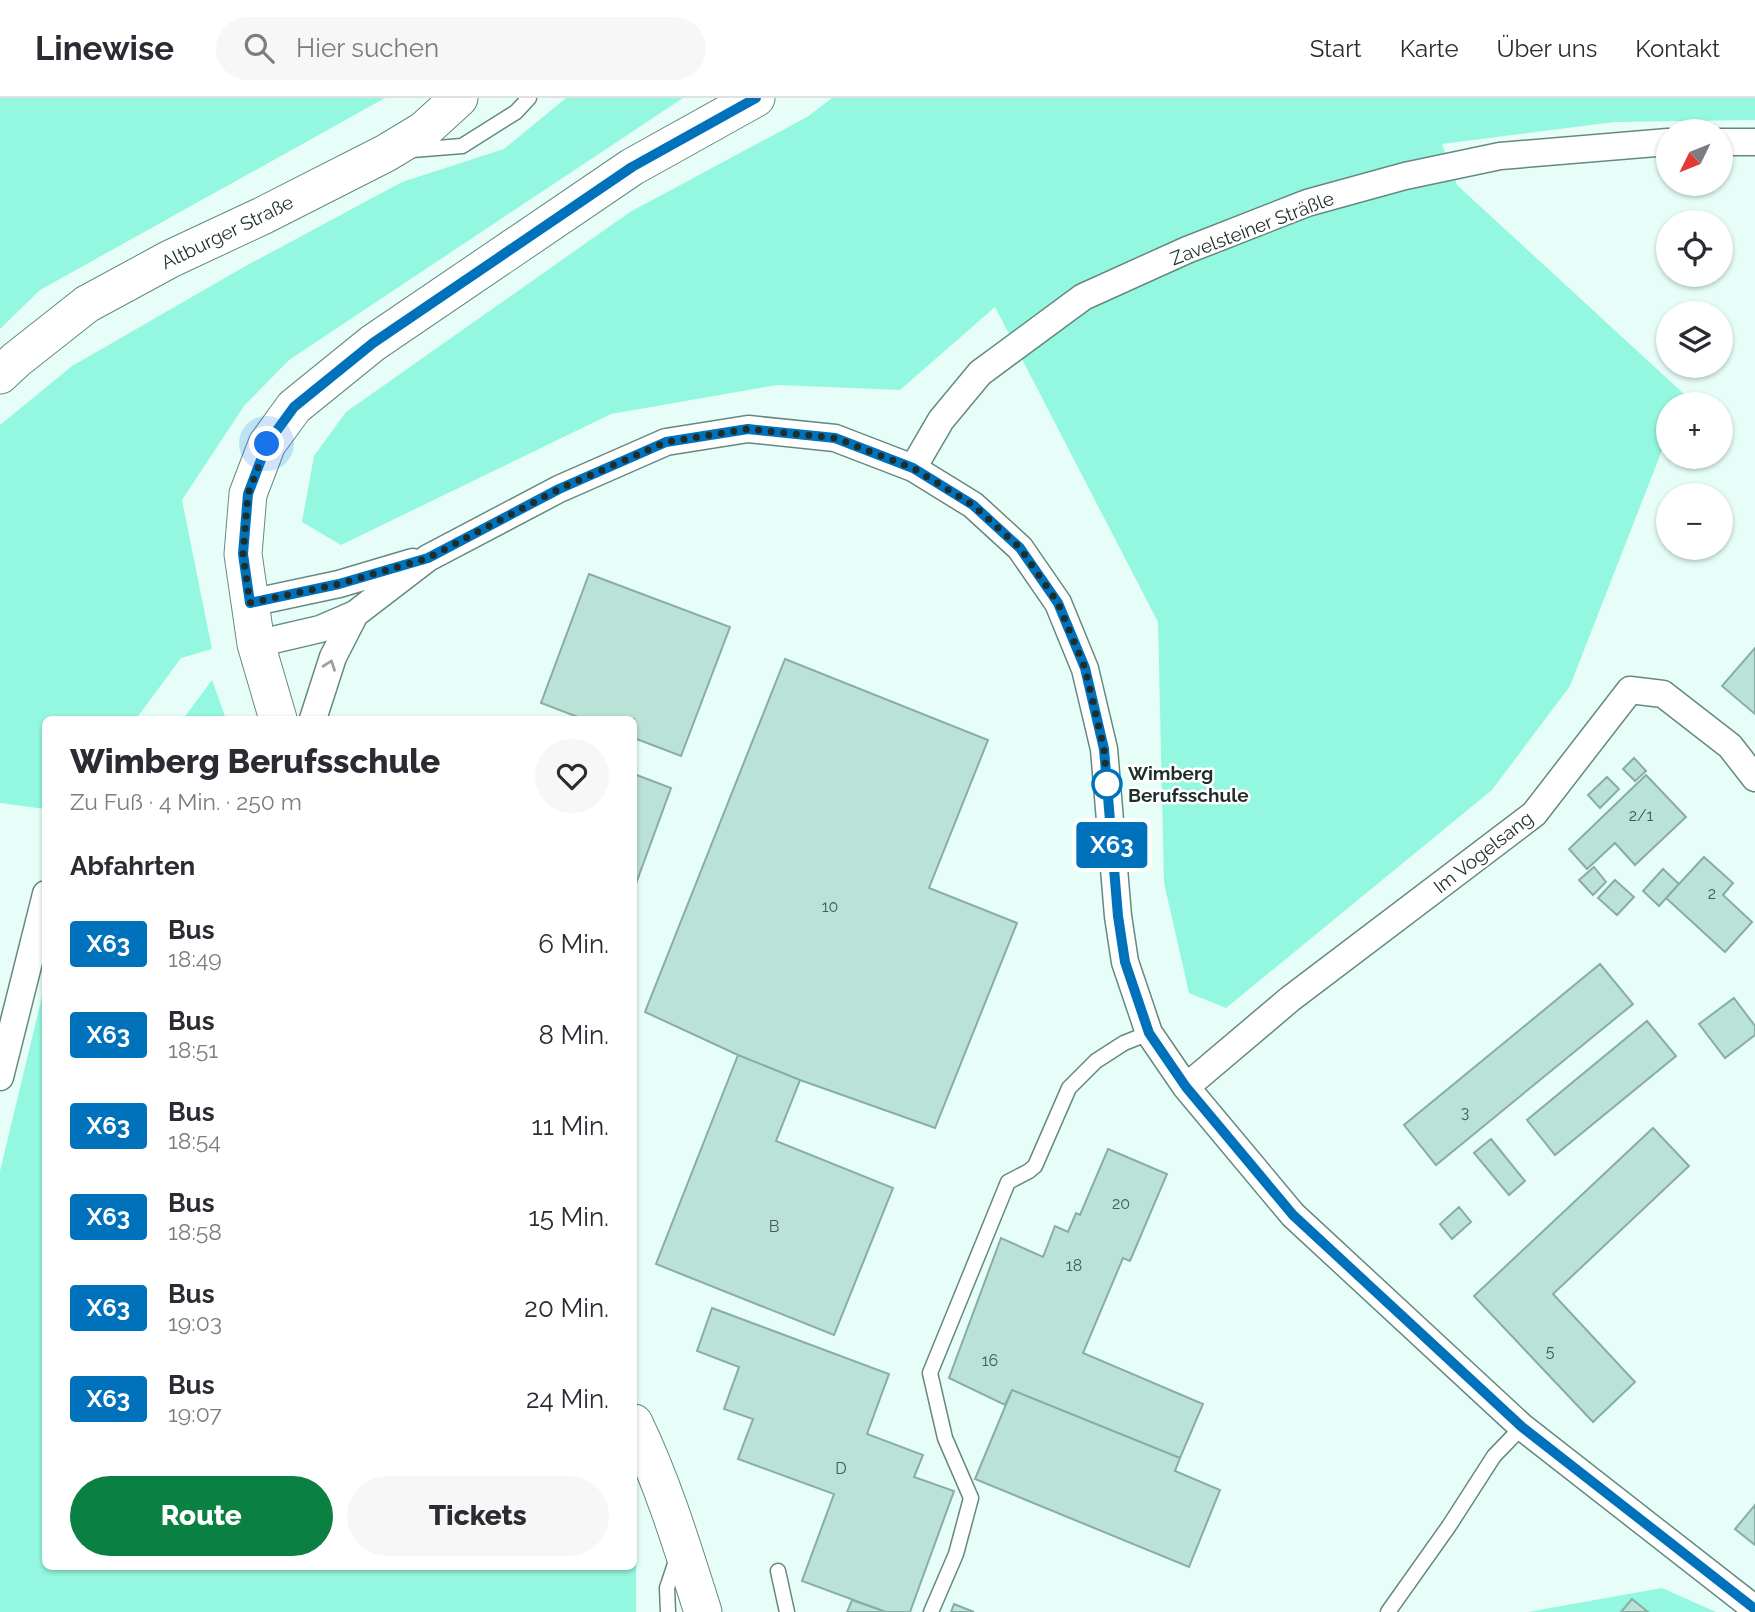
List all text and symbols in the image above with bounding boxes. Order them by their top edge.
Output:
search box [216,17,706,80]
text: Linewise [35,29,174,68]
icon: search [240,29,278,67]
text: Hier suchen [296,33,439,63]
text: Start [1310,34,1362,63]
text: Karte [1400,34,1459,63]
text: Über uns [1497,34,1597,63]
text: Kontakt [1635,34,1720,63]
north arrow [1656,119,1732,196]
map controls [1656,119,1733,560]
street label: Zavelsteiner Sträßle [1167,187,1337,269]
street label: Altburger Straße [157,191,297,273]
button: locate [1656,210,1733,287]
button: layers [1656,301,1733,378]
button: + [1656,392,1733,469]
your location [249,426,284,461]
button: − [1656,483,1733,560]
one-way arrow [322,660,336,672]
button: heart [535,739,609,813]
text: Wimberg Berufsschule [70,742,440,781]
place label: Wimberg Berufsschule [1128,762,1249,806]
marker: Wimberg Berufsschule [1092,769,1122,799]
text: Zu Fuß · 4 Min. · 250 m [70,788,302,815]
street label: Im Vogelsang [1429,806,1537,898]
house number: 2/1 [1629,806,1653,825]
line badge: X63 [1072,822,1152,868]
text: X63 [1090,830,1134,859]
text: Abfahrten [70,851,195,881]
house number: 2 [1708,884,1716,903]
house number: 10 [822,897,838,916]
text: Bus [168,915,215,945]
text: X63 [87,929,130,958]
text: 6 Min. [538,929,609,959]
text: 18:49 [168,945,222,972]
text: Bus [168,1006,215,1036]
text: X63 [87,1020,130,1049]
text: 8 Min. [538,1020,609,1050]
text: 18:51 [168,1036,218,1063]
text: Bus [168,1097,215,1127]
house number: 3 [1461,1103,1469,1122]
text: X63 [87,1111,130,1140]
text: 11 Min. [532,1111,609,1141]
text: 18:54 [168,1127,221,1154]
text: Bus [168,1188,215,1218]
house number: 20 [1112,1194,1130,1213]
text: X63 [87,1202,130,1231]
text: 15 Min. [529,1202,609,1232]
house number: B [769,1217,779,1236]
text: 18:58 [168,1218,222,1245]
house number: 18 [1066,1256,1082,1275]
text: Bus [168,1279,215,1309]
text: X63 [87,1293,130,1322]
text: 20 Min. [524,1293,609,1323]
text: 19:03 [168,1309,222,1336]
house number: 5 [1546,1342,1555,1361]
house number: 16 [982,1351,998,1370]
text: Bus [168,1370,215,1400]
text: X63 [87,1384,130,1413]
text: 24 Min. [526,1384,609,1414]
text: 19:07 [168,1400,222,1427]
house number: D [835,1459,847,1478]
button: Route [70,1476,333,1556]
button: Tickets [347,1476,609,1556]

